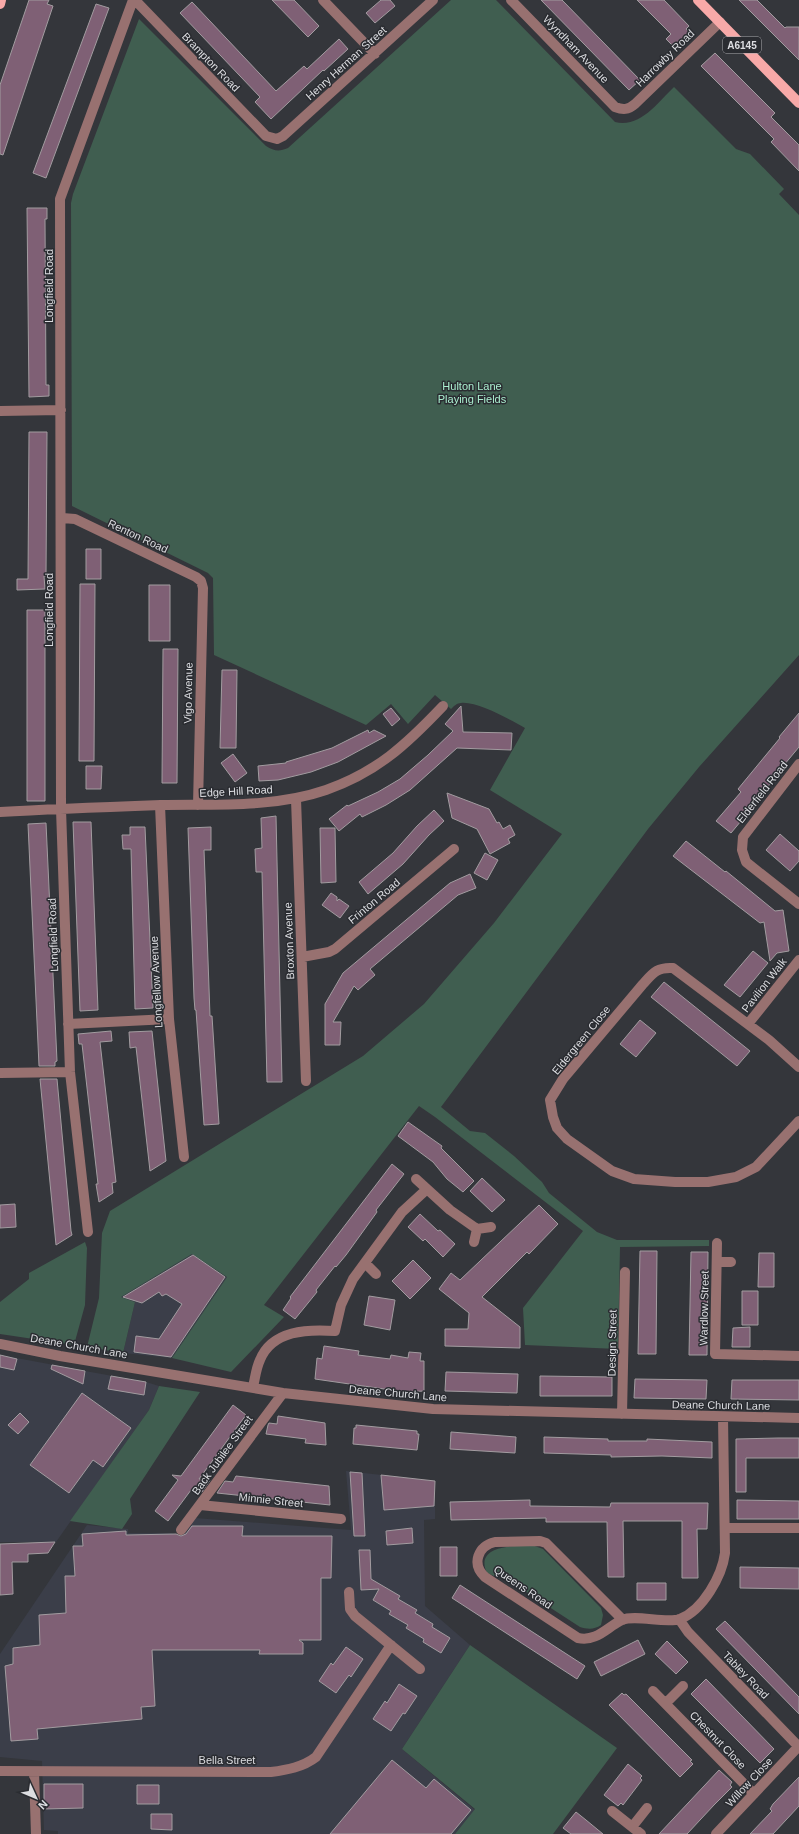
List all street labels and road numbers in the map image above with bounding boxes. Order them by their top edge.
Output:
street label: Wyndham Avenue [541,13,611,85]
street label: Henry Herman Street [303,24,389,102]
street label: Harrowby Road [633,27,697,89]
street label: Brampton Road [180,30,242,94]
road number: A6145 [723,37,761,53]
street label: Longfield Road [43,249,55,323]
street label: Renton Road [106,517,170,555]
street label: Longfield Road [43,573,55,647]
street label: Vigo Avenue [181,662,195,724]
street label: Elderfield Road [734,759,790,825]
street label: Edge Hill Road [199,783,273,799]
street label: Frinton Road [346,876,402,926]
street label: Longfield Road [46,898,60,972]
street label: Broxton Avenue [282,902,296,980]
street label: Longfellow Avenue [148,936,164,1028]
street label: Pavilion Walk [739,955,789,1015]
street label: Eldergreen Close [550,1003,612,1077]
street label: Wardlow Street [697,1271,711,1345]
street label: Design Street [605,1310,619,1376]
street label: Deane Church Lane [29,1332,129,1360]
street label: Deane Church Lane [348,1383,448,1403]
street label: Deane Church Lane [672,1398,770,1412]
street label: Back Jubilee Street [189,1413,255,1497]
street label: Minnie Street [238,1491,304,1509]
street label: Queens Road [492,1563,554,1611]
street label: Tabley Road [720,1649,772,1701]
street label: Chestnut Close [688,1709,748,1771]
street label: Bella Street [199,1754,255,1766]
street label: Willow Close [723,1755,775,1809]

